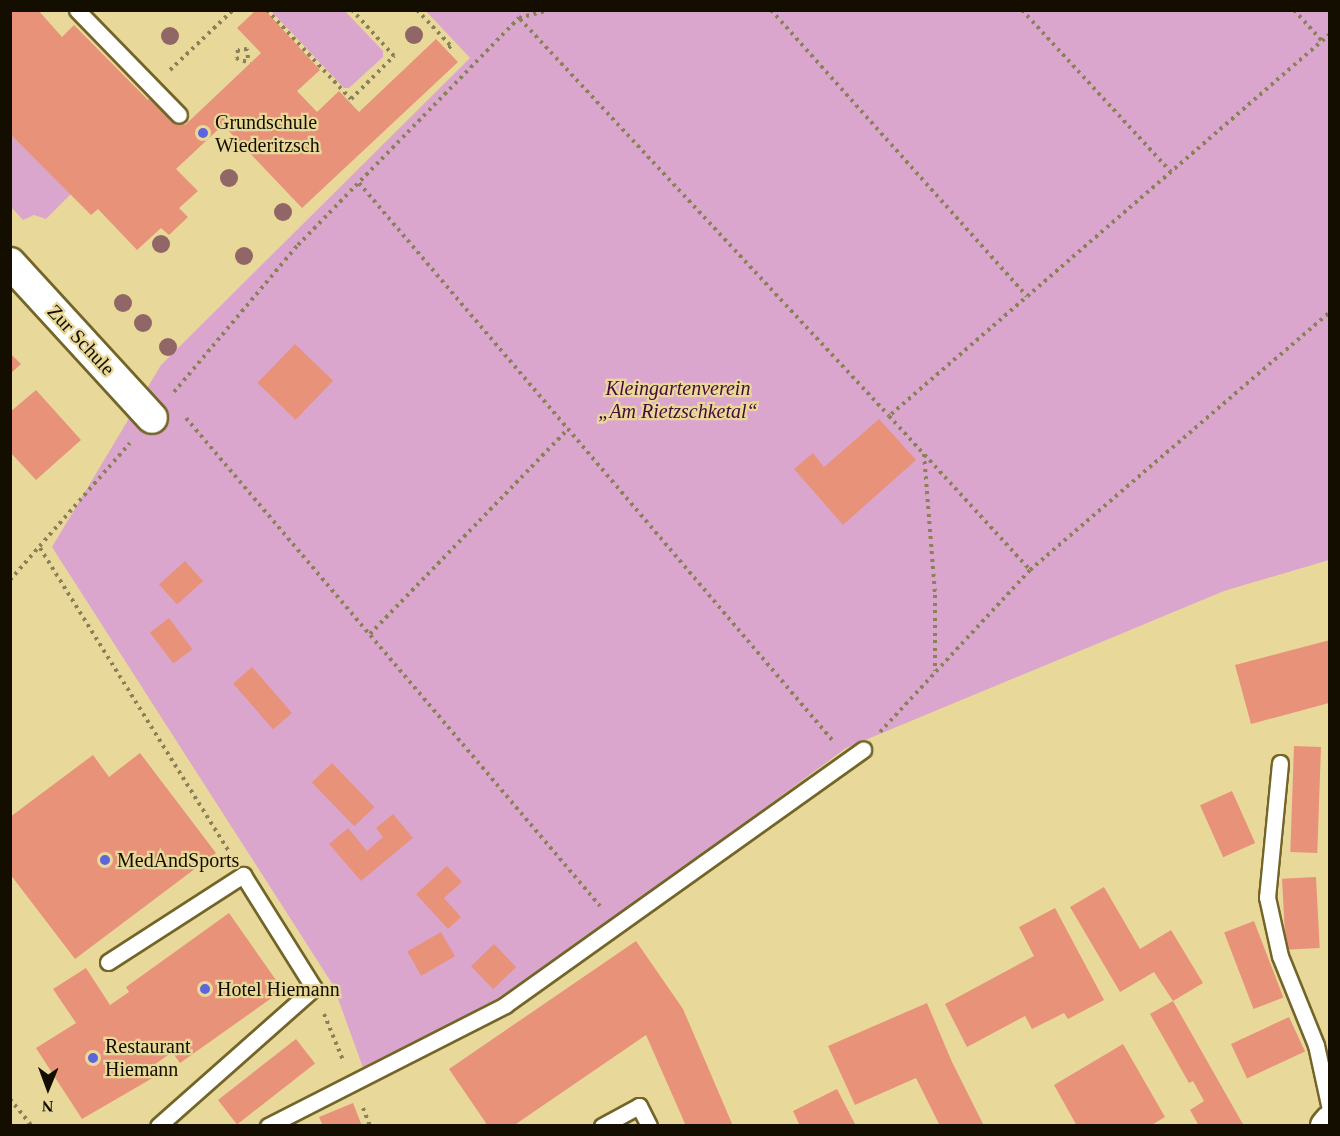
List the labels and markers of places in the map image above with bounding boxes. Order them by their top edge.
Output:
place label: Grundschule Wiederitzsch [215,110,320,157]
marker: Grundschule Wiederitzsch [196,126,210,140]
place label: MedAndSports [117,848,239,872]
marker: MedAndSports [98,853,112,867]
place label: Hotel Hiemann [217,977,340,1001]
marker: Hotel Hiemann [198,982,212,996]
place label: Restaurant Hiemann [105,1034,191,1081]
marker: Restaurant Hiemann [86,1051,100,1065]

